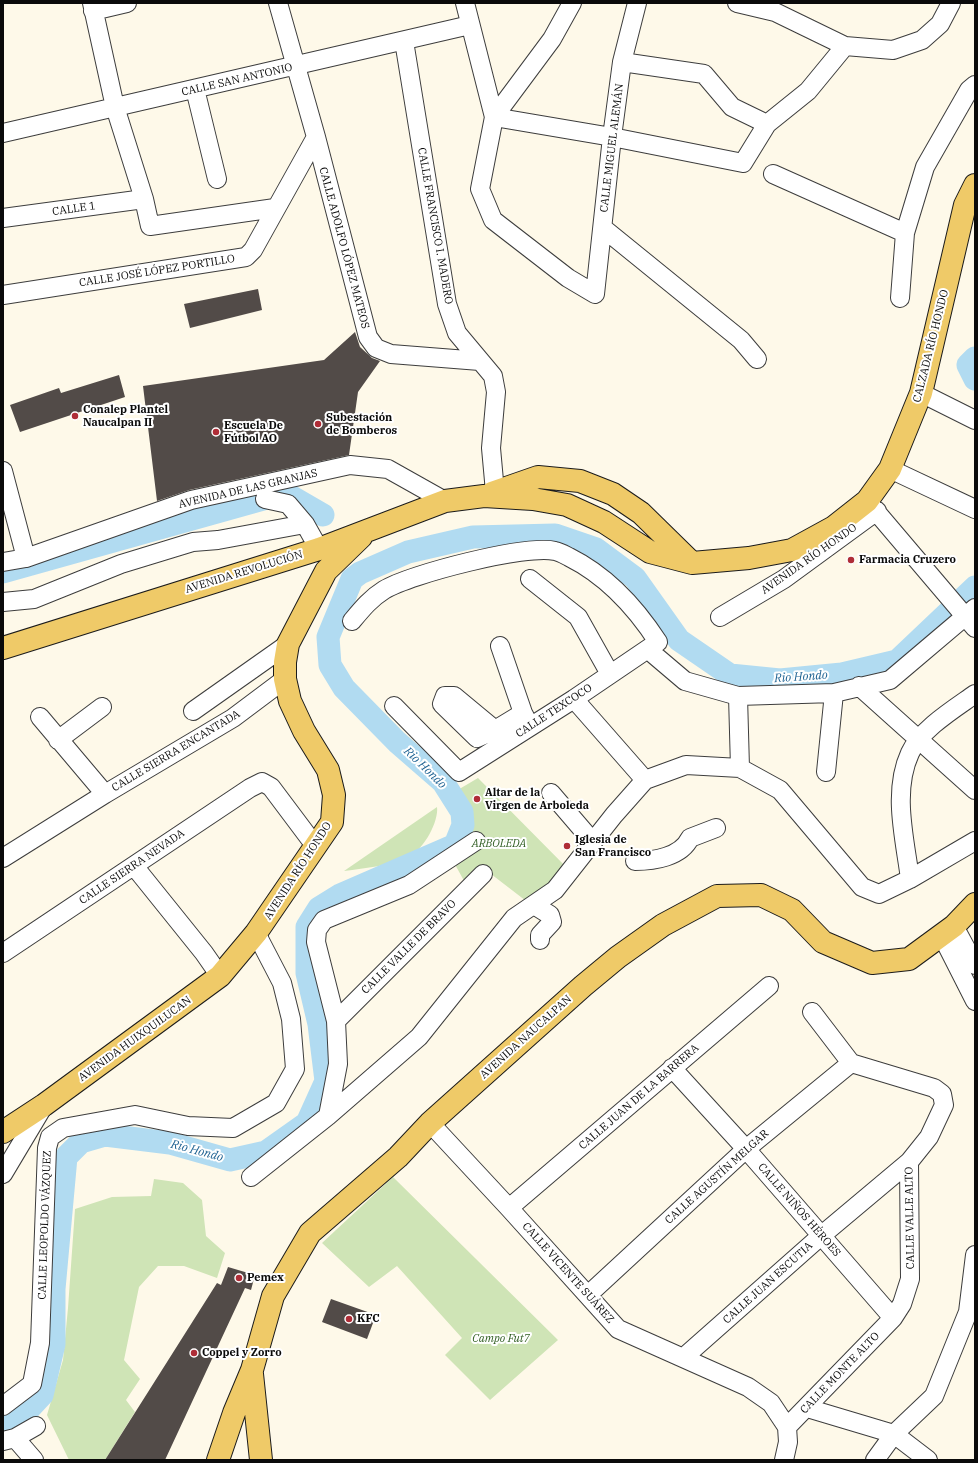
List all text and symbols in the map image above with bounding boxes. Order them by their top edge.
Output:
street label: CALLE SAN ANTONIO [180,61,294,99]
street label: CALLE MIGUEL ALEMÁN [598,83,626,213]
street label: CALLE FRANCISCO I. MADERO [415,147,455,305]
street label: CALLE ADOLFO LÓPEZ MATEOS [316,166,372,330]
street label: CALLE 1 [51,199,97,219]
street label: CALLE JOSÉ LÓPEZ PORTILLO [78,252,236,290]
street label: CALZADA RÍO HONDO [911,288,951,404]
place label: Conalep Plantel Naucalpan II [83,403,168,429]
marker: Conalep Plantel Naucalpan II [70,411,80,421]
place label: Subestación de Bomberos [326,411,397,437]
place label: Escuela De Fútbol AO [224,419,283,445]
marker: Subestación de Bomberos [313,419,323,429]
marker: Escuela De Fútbol AO [211,427,221,437]
street label: AVENIDA DE LAS GRANJAS [177,467,319,511]
street label: AVENIDA RÍO HONDO [759,521,859,597]
street label: AVENIDA REVOLUCIÓN [184,548,304,596]
place label: Farmacia Cruzero [859,553,956,567]
marker: Farmacia Cruzero [846,555,856,565]
water label: Rio Hondo [774,668,828,686]
street label: CALLE TEXCOCO [513,681,595,741]
street label: CALLE SIERRA ENCANTADA [109,707,243,795]
water label: Rio Hondo [401,744,449,792]
place label: Altar de la Virgen de Arboleda [485,786,589,812]
marker: Altar de la Virgen de Arboleda [472,794,482,804]
street label: AVENIDA RÍO HONDO [261,820,335,922]
street label: CALLE SIERRA NEVADA [77,827,187,907]
place label: Iglesia de San Francisco [575,833,651,859]
park label: ARBOLEDA [472,837,526,851]
marker: Iglesia de San Francisco [562,841,572,851]
street label: CALLE VALLE DE BRAVO [359,897,459,997]
street label: AVENIDA NAUCALPAN [477,992,575,1082]
street label: AVENIDA HUIXQUILUCAN [76,994,194,1084]
street label: CALLE JUAN DE LA BARRERA [576,1041,702,1153]
street label: CALLE AGUSTÍN MELGAR [663,1127,771,1227]
water label: Rio Hondo [169,1137,225,1165]
street label: CALLE LEOPOLDO VÁZQUEZ [36,1150,54,1300]
street label: CALLE NIÑOS HÉROES [755,1161,843,1259]
street label: CALLE VALLE ALTO [903,1167,917,1269]
street label: CALLE VICENTE SUÁREZ [519,1220,617,1326]
street label: CALLE JUAN ESCUTIA [720,1239,816,1327]
place label: Pemex [247,1271,284,1285]
marker: Pemex [234,1273,244,1283]
place label: KFC [357,1312,380,1326]
marker: KFC [344,1314,354,1324]
street label: CALLE MONTE ALTO [798,1329,882,1417]
park label: Campo Fut7 [472,1332,530,1346]
place label: Coppel y Zorro [202,1346,282,1360]
marker: Coppel y Zorro [189,1348,199,1358]

